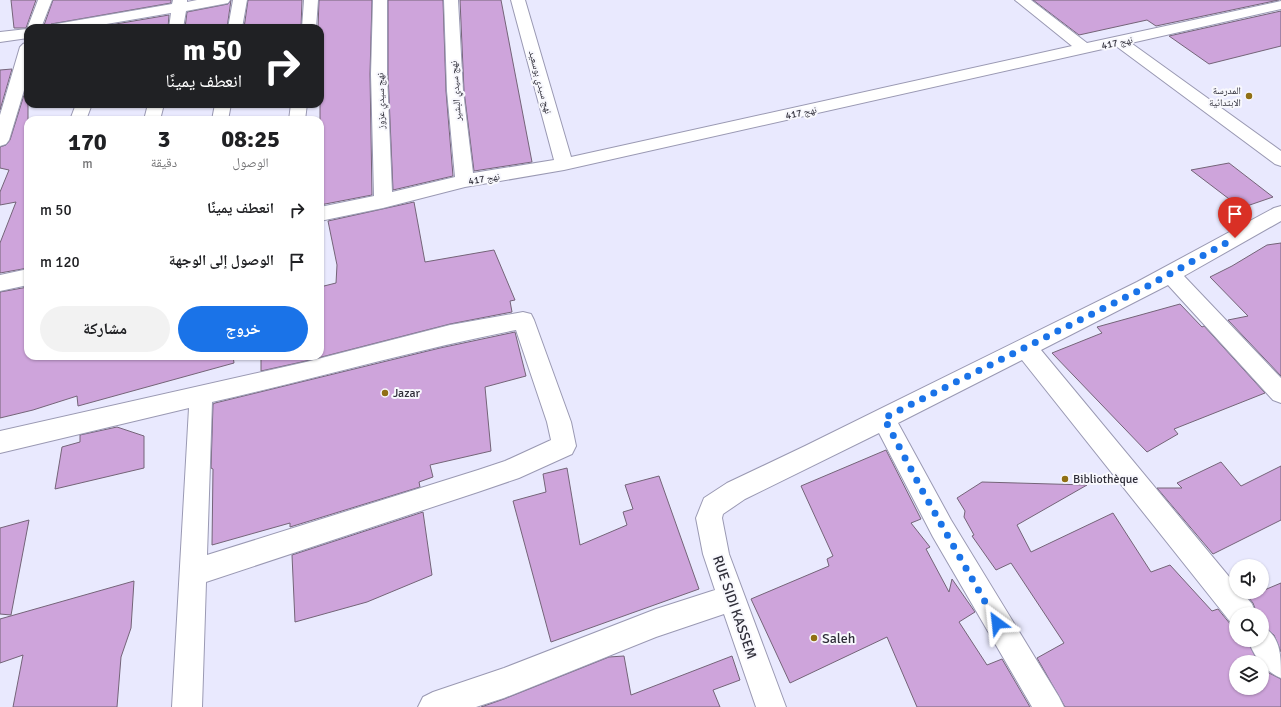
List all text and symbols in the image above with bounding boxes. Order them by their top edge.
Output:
text: 50 m [183,34,242,68]
street label: نهج 417 [1100,34,1134,52]
icon: right [256,40,308,92]
street label: نهج سيدي بوسعيد [524,49,554,116]
street label: نهج سيدي البشير [448,60,466,122]
text: انعطف يمينًا [165,70,242,92]
street label: نهج سيدي عزوز [375,72,389,130]
place label: المدرسة الابتدائية [1209,85,1241,109]
marker: المدرسة الابتدائية [1244,91,1254,101]
street label: نهج 417 [784,104,818,122]
text: 3 [158,124,170,154]
text: 08:25 [221,124,280,154]
text: 170 [68,127,107,157]
text: دقيقة [151,155,177,171]
text: الوصول [233,155,269,171]
text: m [82,156,93,172]
street label: نهج 417 [468,170,501,188]
pin [1218,197,1252,238]
text: انعطف يمينًا [207,199,274,217]
icon: right [286,199,308,221]
text: 50 m [40,201,71,219]
icon: arrive [1224,203,1246,225]
text: الوصول إلى الوجهة [169,251,274,269]
icon: arrive [286,251,308,273]
text: 120 m [40,253,80,271]
button: مشاركة [40,306,170,352]
button: خروج [178,306,308,352]
place label: Jazar [393,386,421,401]
marker: Jazar [380,388,390,398]
place label: Bibliothèque [1073,472,1138,487]
marker: Bibliothèque [1060,474,1070,484]
street label: RUE SIDI KASSEM [709,553,760,661]
map controls [1229,559,1269,695]
button: sound [1229,559,1269,599]
position arrow [976,602,1018,644]
button: search [1229,607,1269,647]
place label: Saleh [822,630,855,647]
marker: Saleh [809,633,819,643]
button: layers [1229,655,1269,695]

